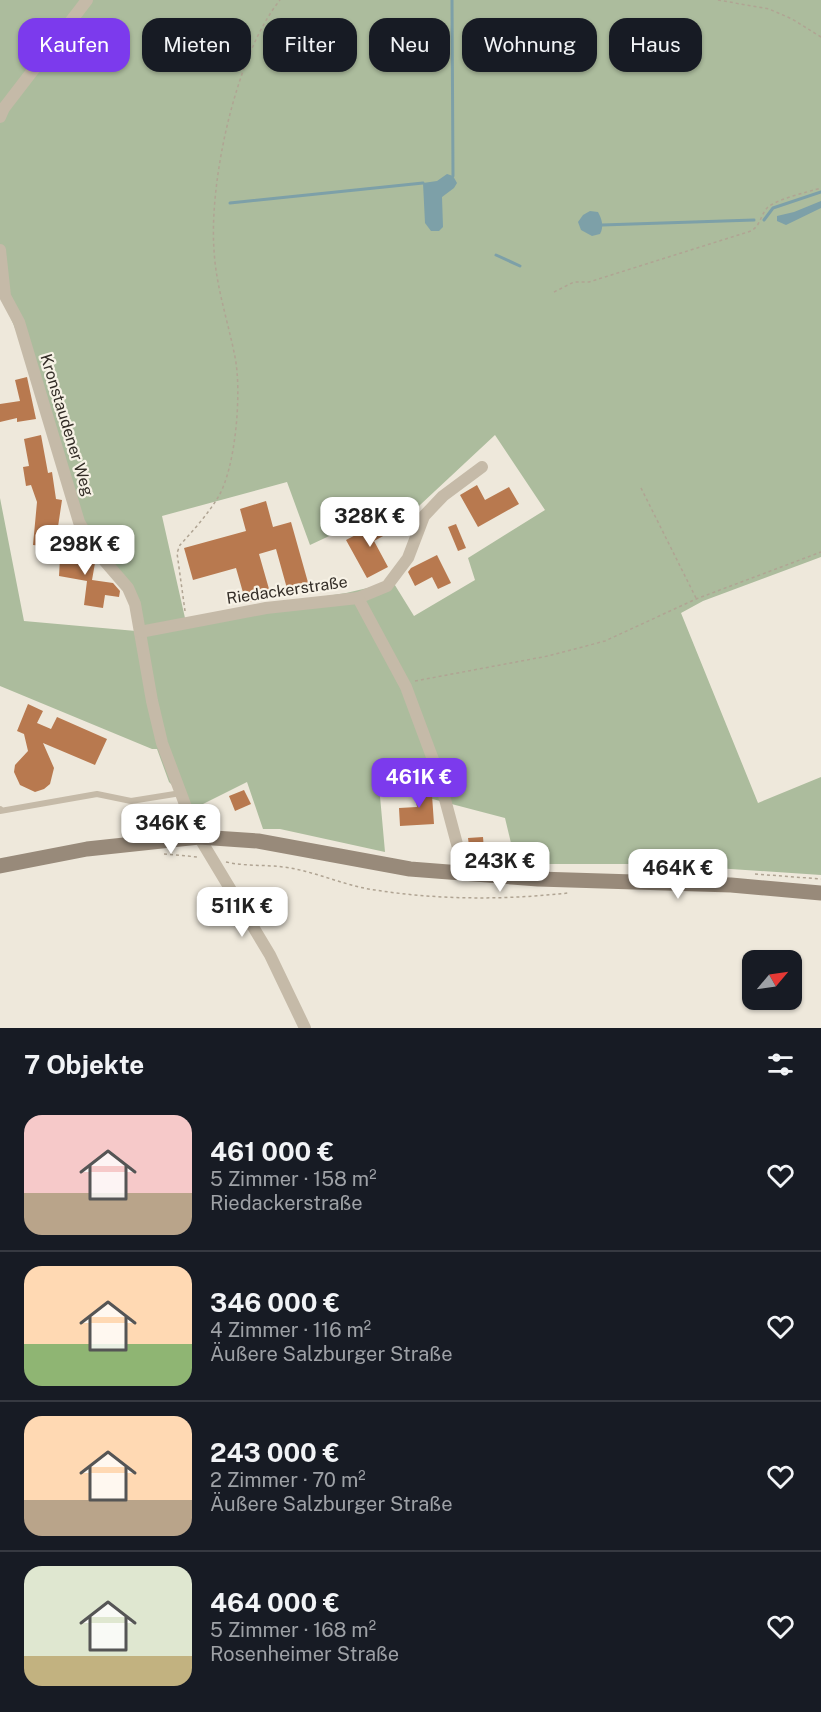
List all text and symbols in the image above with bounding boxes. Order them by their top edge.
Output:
chip: Kaufen [18,18,130,72]
chip: Mieten [142,18,251,72]
chip: Filter [263,18,357,72]
chip: Neu [369,18,450,72]
chip: Wohnung [462,18,597,72]
chip: Haus [609,18,702,72]
street label: Kronstaudener Weg [36,352,98,498]
pin: 328K € [321,497,419,548]
text: 328K € [334,504,406,528]
pin: 298K € [36,525,134,576]
text: 298K € [49,532,121,556]
street label: Riedackerstraße [225,572,349,608]
pin: 461K € [370,758,468,809]
text: 461K € [386,765,452,789]
pin: 346K € [122,804,220,855]
text: 346K € [135,811,207,835]
pin: 243K € [451,842,549,893]
text: 243K € [465,849,536,873]
pin: 464K € [629,849,727,900]
text: 464K € [642,856,714,880]
pin: 511K € [193,887,291,938]
text: 511K € [211,894,273,918]
north arrow [742,950,802,1010]
map controls [742,950,802,1010]
icon: filters [764,1048,797,1081]
text: 7 Objekte [24,1049,144,1080]
text: 461 000 € [210,1136,334,1167]
icon: home [72,1139,144,1211]
icon: heart [764,1159,797,1192]
text: 5 Zimmer · 158 m² [210,1167,377,1191]
text: Riedackerstraße [210,1191,363,1215]
text: 346 000 € [210,1287,340,1318]
icon: home [72,1290,144,1362]
icon: heart [764,1310,797,1343]
text: 4 Zimmer · 116 m² [210,1318,371,1342]
text: Äußere Salzburger Straße [210,1342,452,1366]
text: 243 000 € [210,1437,340,1468]
icon: home [72,1440,144,1512]
icon: heart [764,1460,797,1493]
text: 2 Zimmer · 70 m² [210,1468,366,1492]
text: Äußere Salzburger Straße [210,1492,452,1516]
text: 464 000 € [210,1587,340,1618]
icon: home [72,1590,144,1662]
icon: heart [764,1610,797,1643]
text: 5 Zimmer · 168 m² [210,1618,376,1642]
text: Rosenheimer Straße [210,1642,399,1666]

